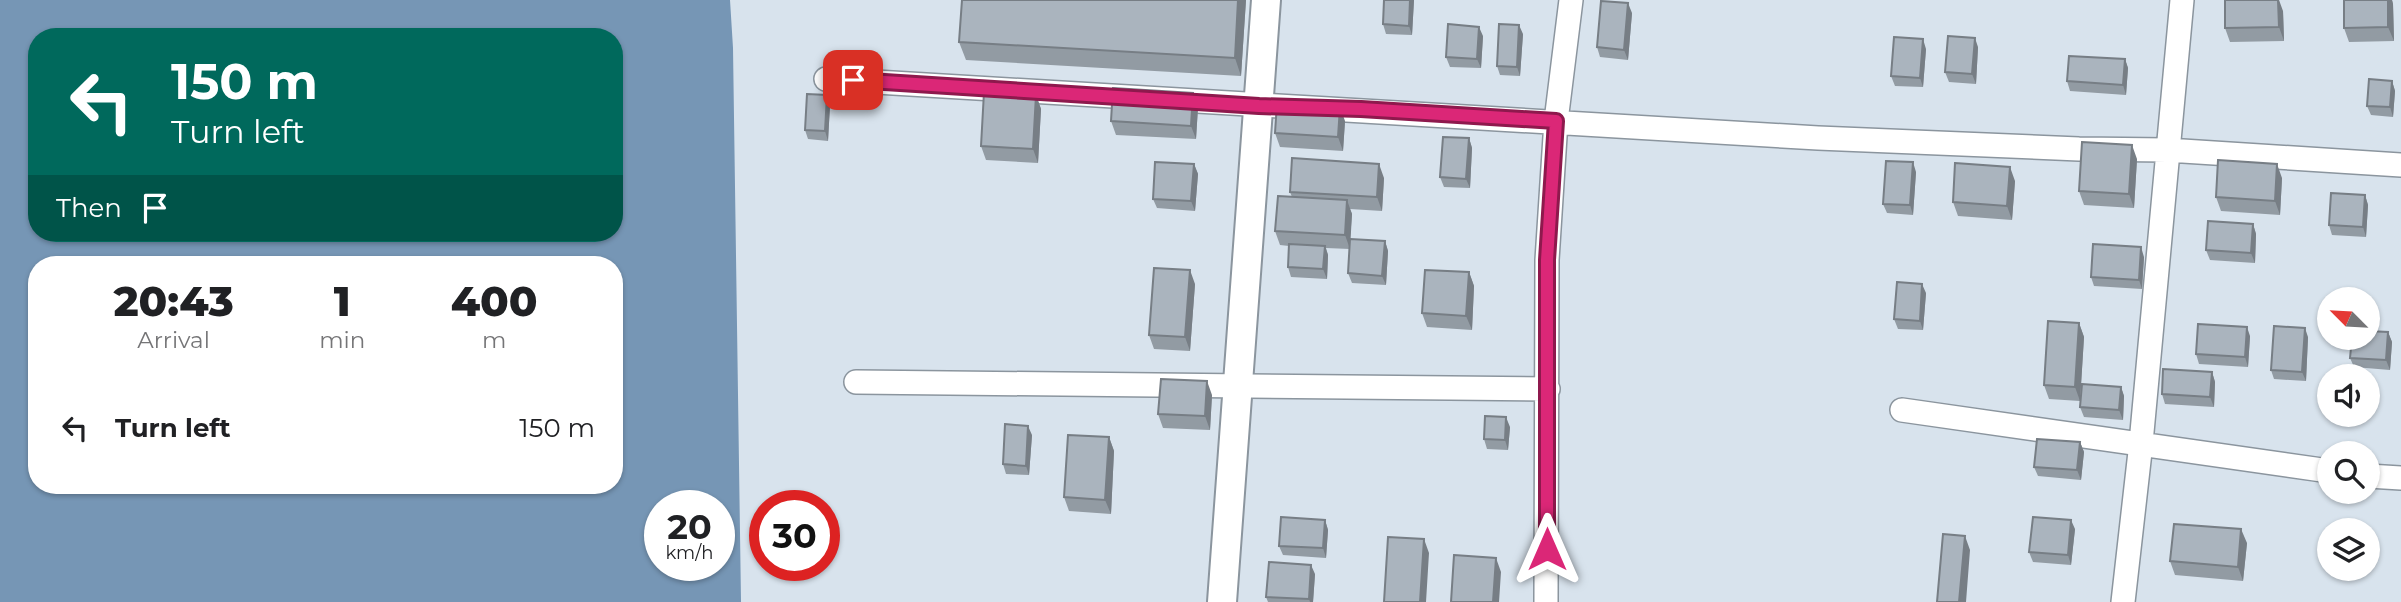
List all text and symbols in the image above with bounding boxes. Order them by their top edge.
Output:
pin [823,50,883,110]
text: 150 m [171,52,318,111]
icon: left [56,56,147,147]
icon: arrive [834,61,872,99]
text: Turn left [171,112,305,151]
icon: arrive [136,189,174,227]
text: Then [56,192,122,224]
text: 20:43 [113,275,234,327]
text: 1 [334,275,351,327]
text: 400 [451,275,538,327]
north arrow [2317,287,2380,350]
map controls [2317,287,2380,581]
text: Arrival [137,326,210,354]
text: min [319,326,365,354]
text: m [482,326,506,354]
button: sound [2317,364,2380,427]
icon: left [56,409,94,447]
text: Turn left [115,412,231,444]
text: 150 m [519,412,595,444]
button: search [2317,441,2380,504]
speed limit sign: 30 [749,490,840,581]
text: 20 [667,505,712,548]
position arrow [1510,512,1584,586]
button: layers [2317,518,2380,581]
text: km/h [665,542,714,564]

